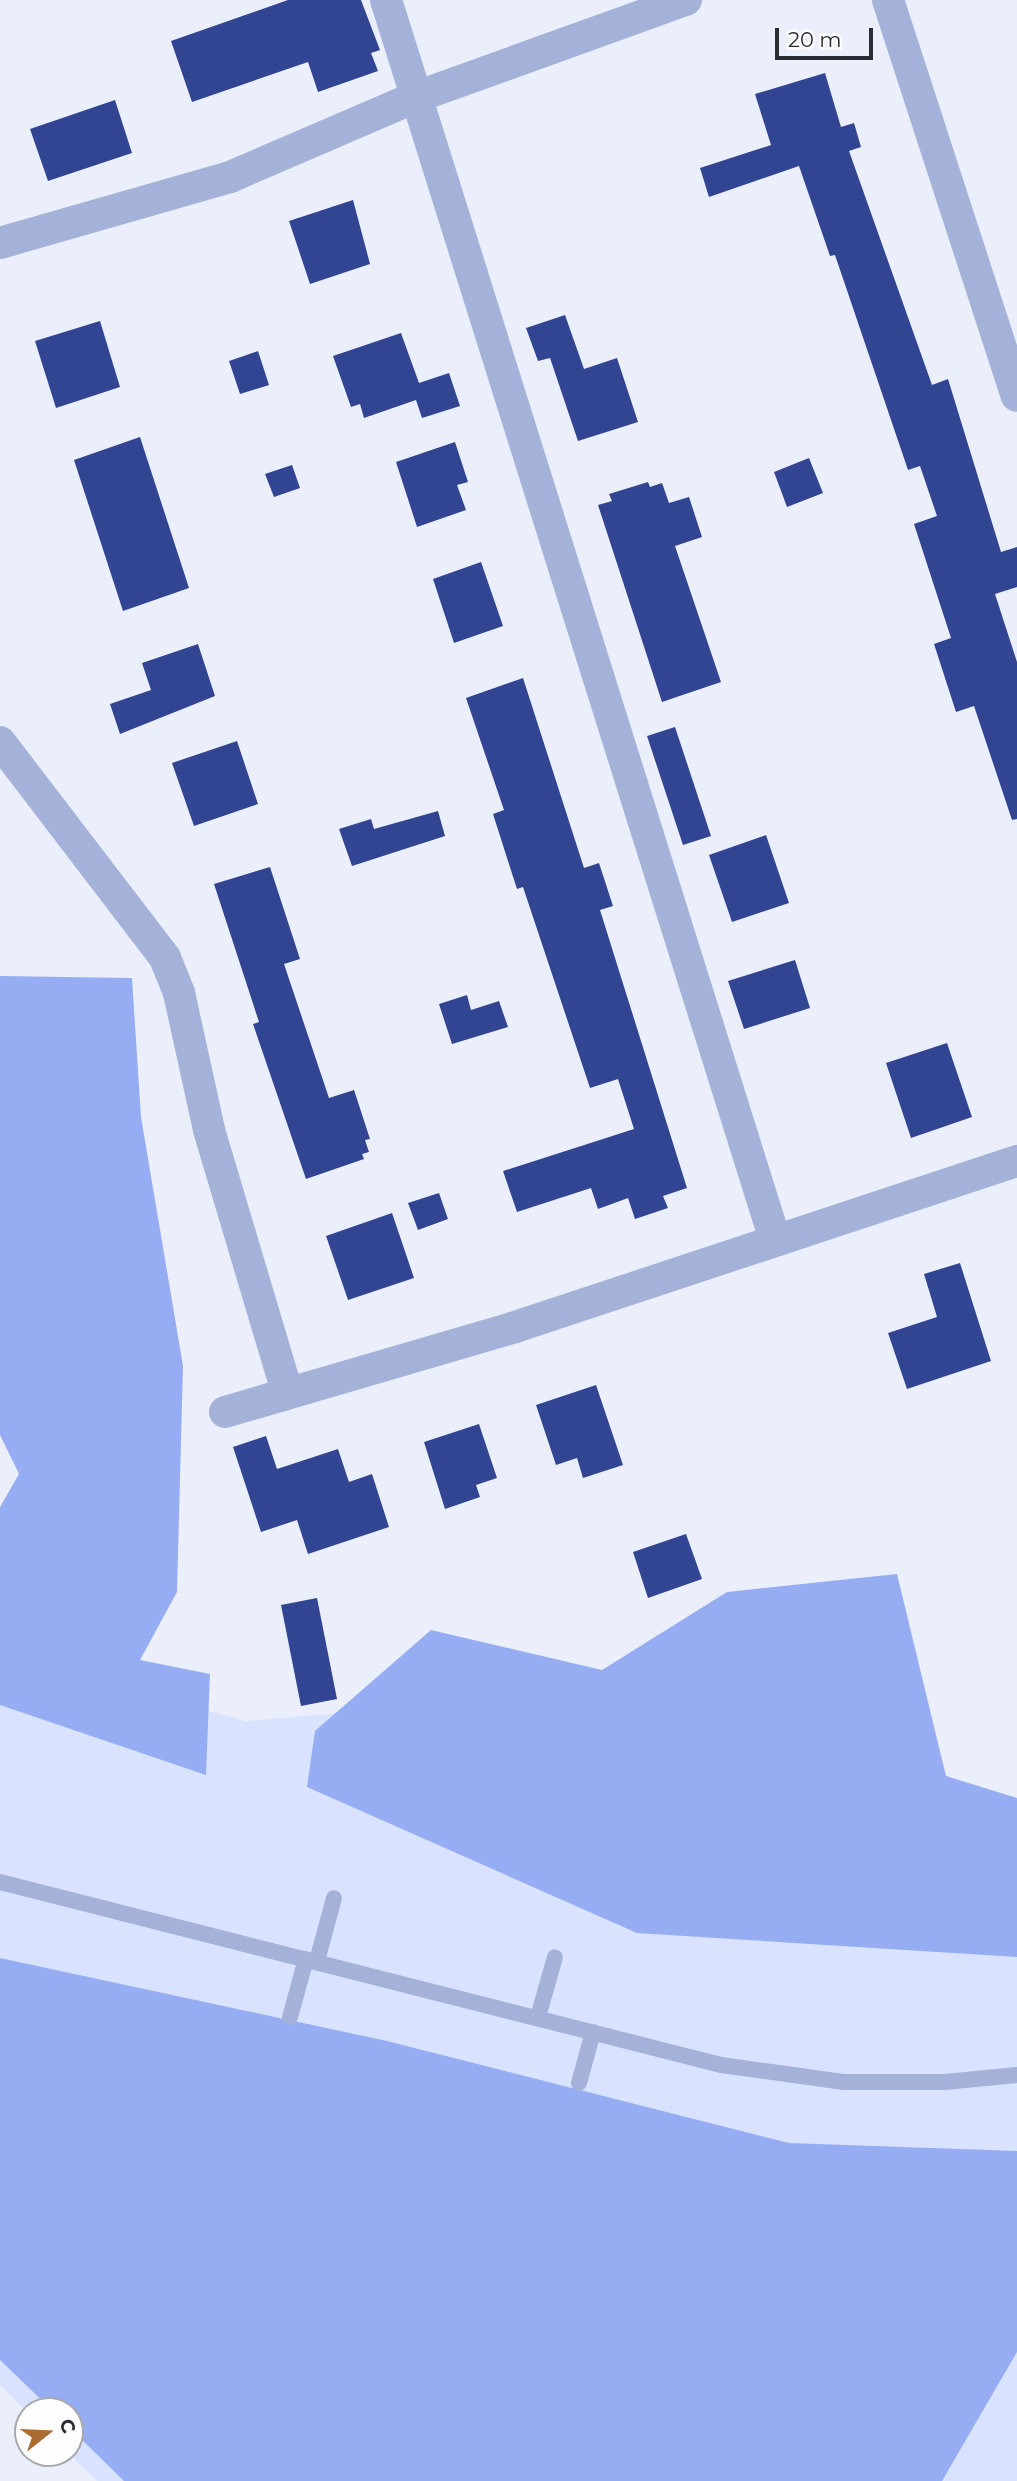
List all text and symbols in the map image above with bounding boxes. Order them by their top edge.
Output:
scale bar [779,14,877,58]
text: 20 m [788,27,842,52]
north arrow [14,2397,84,2467]
text: С [54,2416,81,2436]

